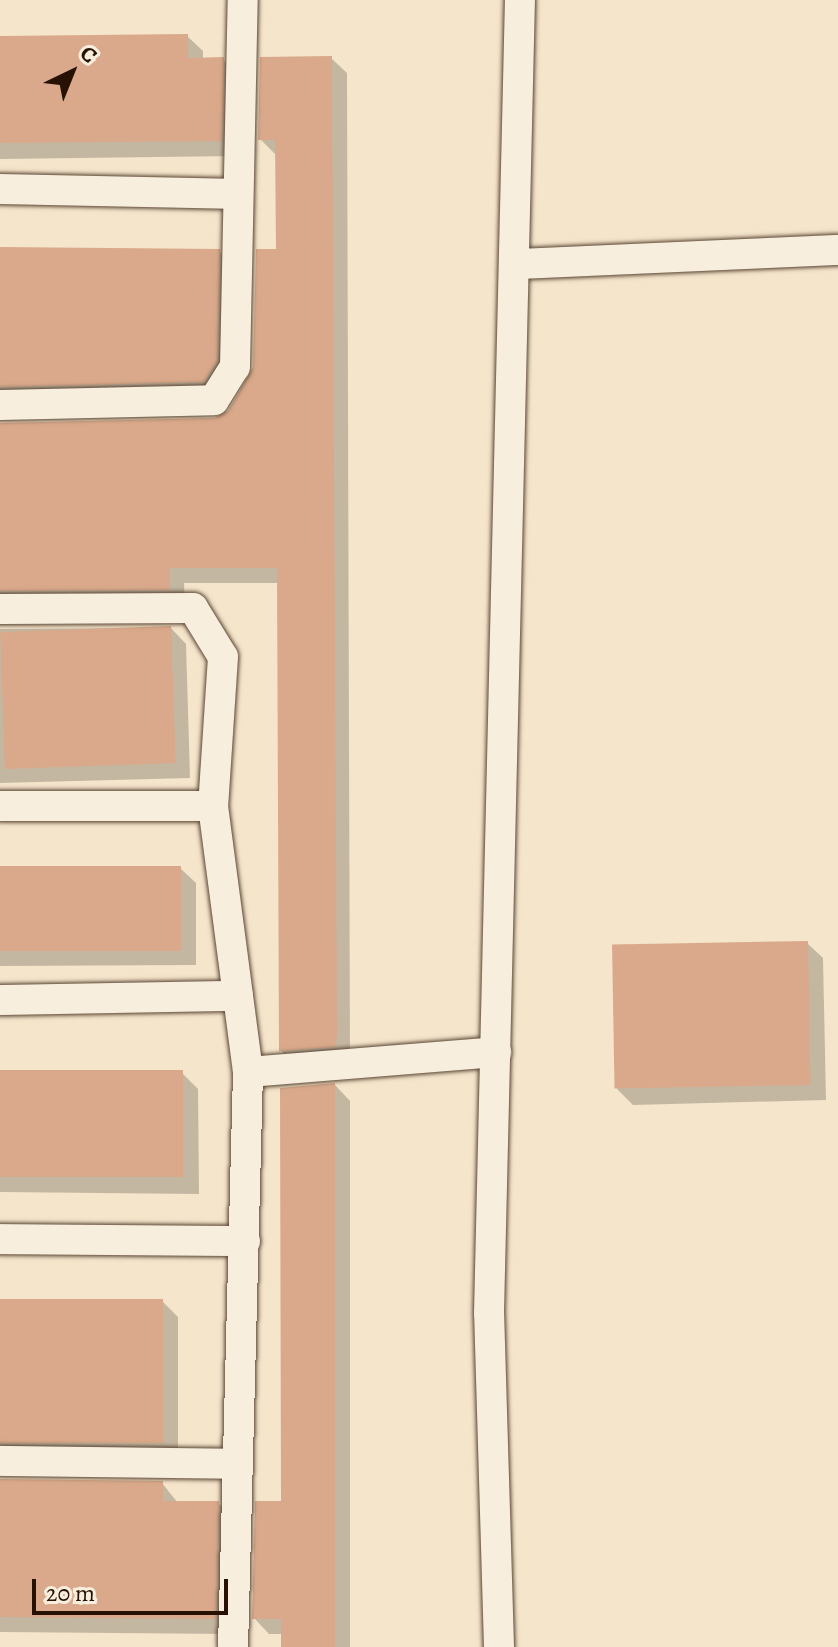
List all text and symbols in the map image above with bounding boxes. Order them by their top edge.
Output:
north arrow [32,32,112,112]
text: С [73,39,104,70]
scale bar [36,1563,232,1613]
text: 20 m [46,1577,95,1609]

